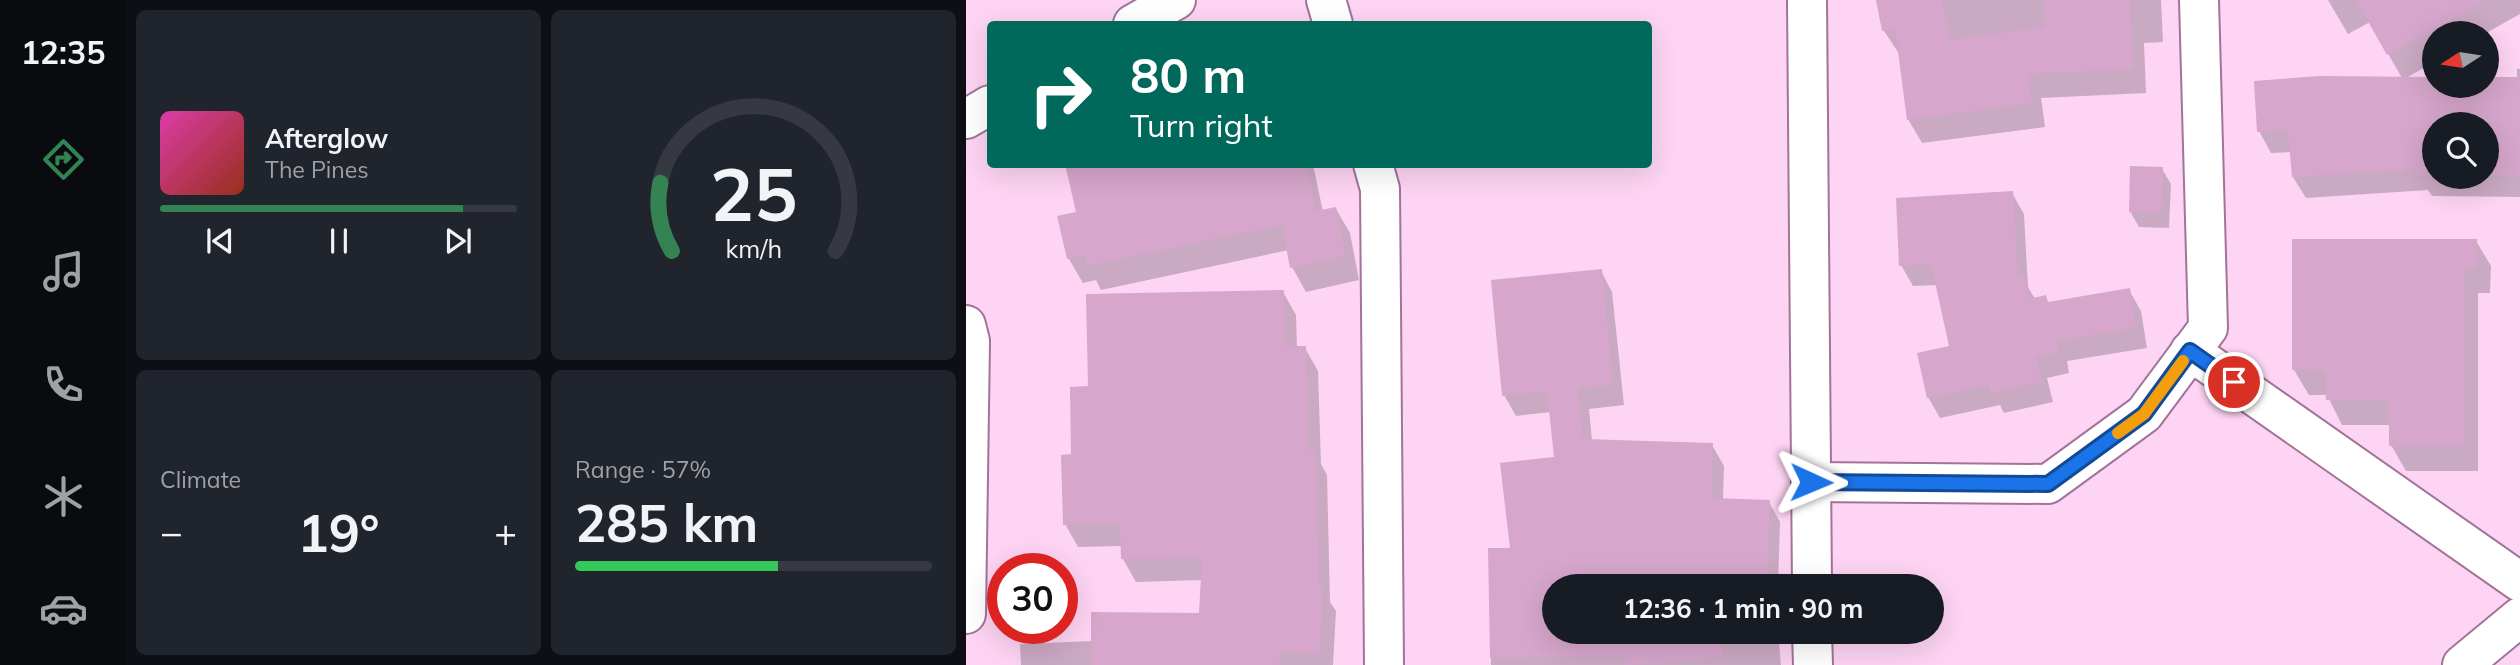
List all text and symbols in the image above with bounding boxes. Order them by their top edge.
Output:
north arrow [2422,21,2499,98]
map controls [2422,21,2499,189]
text: 12:35 [21,32,105,72]
text: 80 m [1130,44,1246,105]
icon: right [1015,49,1106,140]
text: Turn right [1130,105,1273,145]
button: search [2422,112,2499,189]
text: Afterglow [265,122,388,155]
icon: directions [39,135,88,184]
text: 25 [710,149,797,240]
text: The Pines [265,155,369,184]
icon: previous [201,222,239,260]
icon: pause [320,222,358,260]
icon: next [439,222,477,260]
text: km/h [725,233,782,264]
icon: music [39,247,88,296]
pin [2204,352,2264,412]
icon: phone [39,360,88,409]
icon: arrive [2215,363,2253,401]
position arrow [1774,445,1848,519]
text: Range · 57% [575,455,711,484]
text: Climate [160,465,241,494]
icon: climate [39,472,88,521]
text: 285 km [575,490,758,555]
text: 19° [297,500,380,565]
text: − [160,508,183,556]
text: + [494,508,517,556]
speed limit sign: 30 [987,553,1078,644]
icon: car [39,584,88,633]
text: 12:36 · 1 min · 90 m [1623,592,1863,625]

